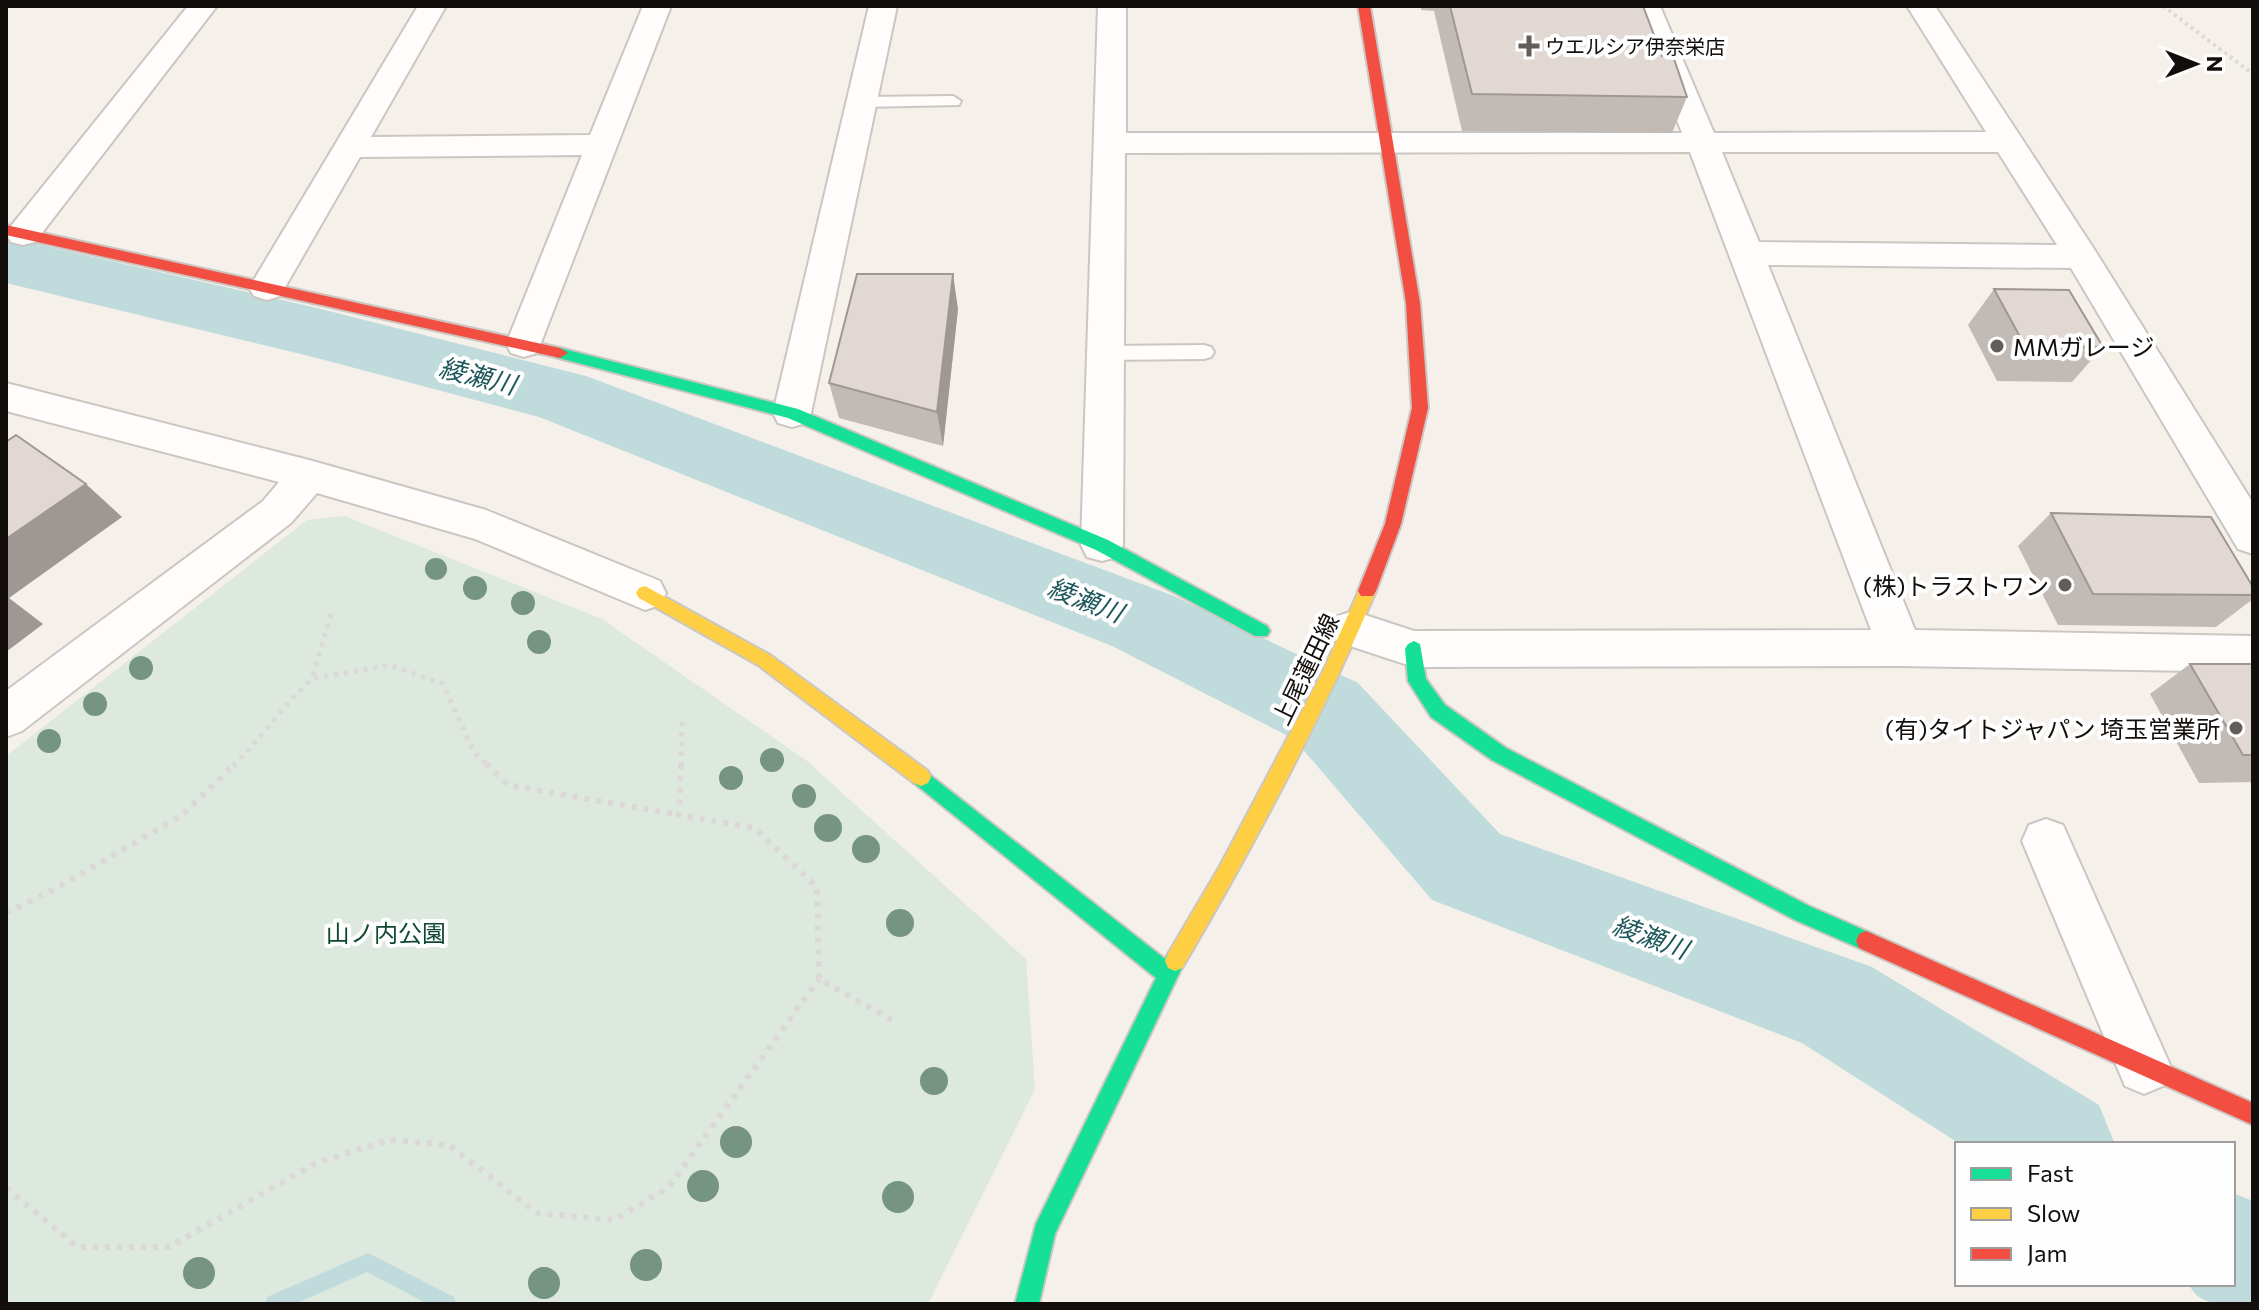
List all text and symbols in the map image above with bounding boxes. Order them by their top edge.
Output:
north arrow [2155,24,2235,104]
place label: ウエルシア伊奈栄店 [1545,34,1725,58]
marker: ウエルシア伊奈栄店 [1520,37,1538,55]
text: N [2202,56,2229,72]
place label: MMガレージ [2013,332,2154,361]
marker: MMガレージ [1988,337,2006,355]
water label: 綾瀬川 [436,351,522,400]
water label: 綾瀬川 [1044,571,1131,629]
place label: (株)トラストワン [1863,571,2049,600]
marker: (株)トラストワン [2056,576,2074,594]
street label: 上尾蓮田線 [1266,609,1344,729]
place label: (有)タイトジャパン 埼玉営業所 [1885,714,2220,743]
marker: (有)タイトジャパン 埼玉営業所 [2227,719,2245,737]
water label: 綾瀬川 [1609,908,1696,965]
park label: 山ノ内公園 [326,918,446,947]
legend [1955,1142,2235,1286]
text: Fast [2027,1158,2074,1187]
text: Slow [2027,1198,2080,1227]
text: Jam [2027,1238,2067,1267]

